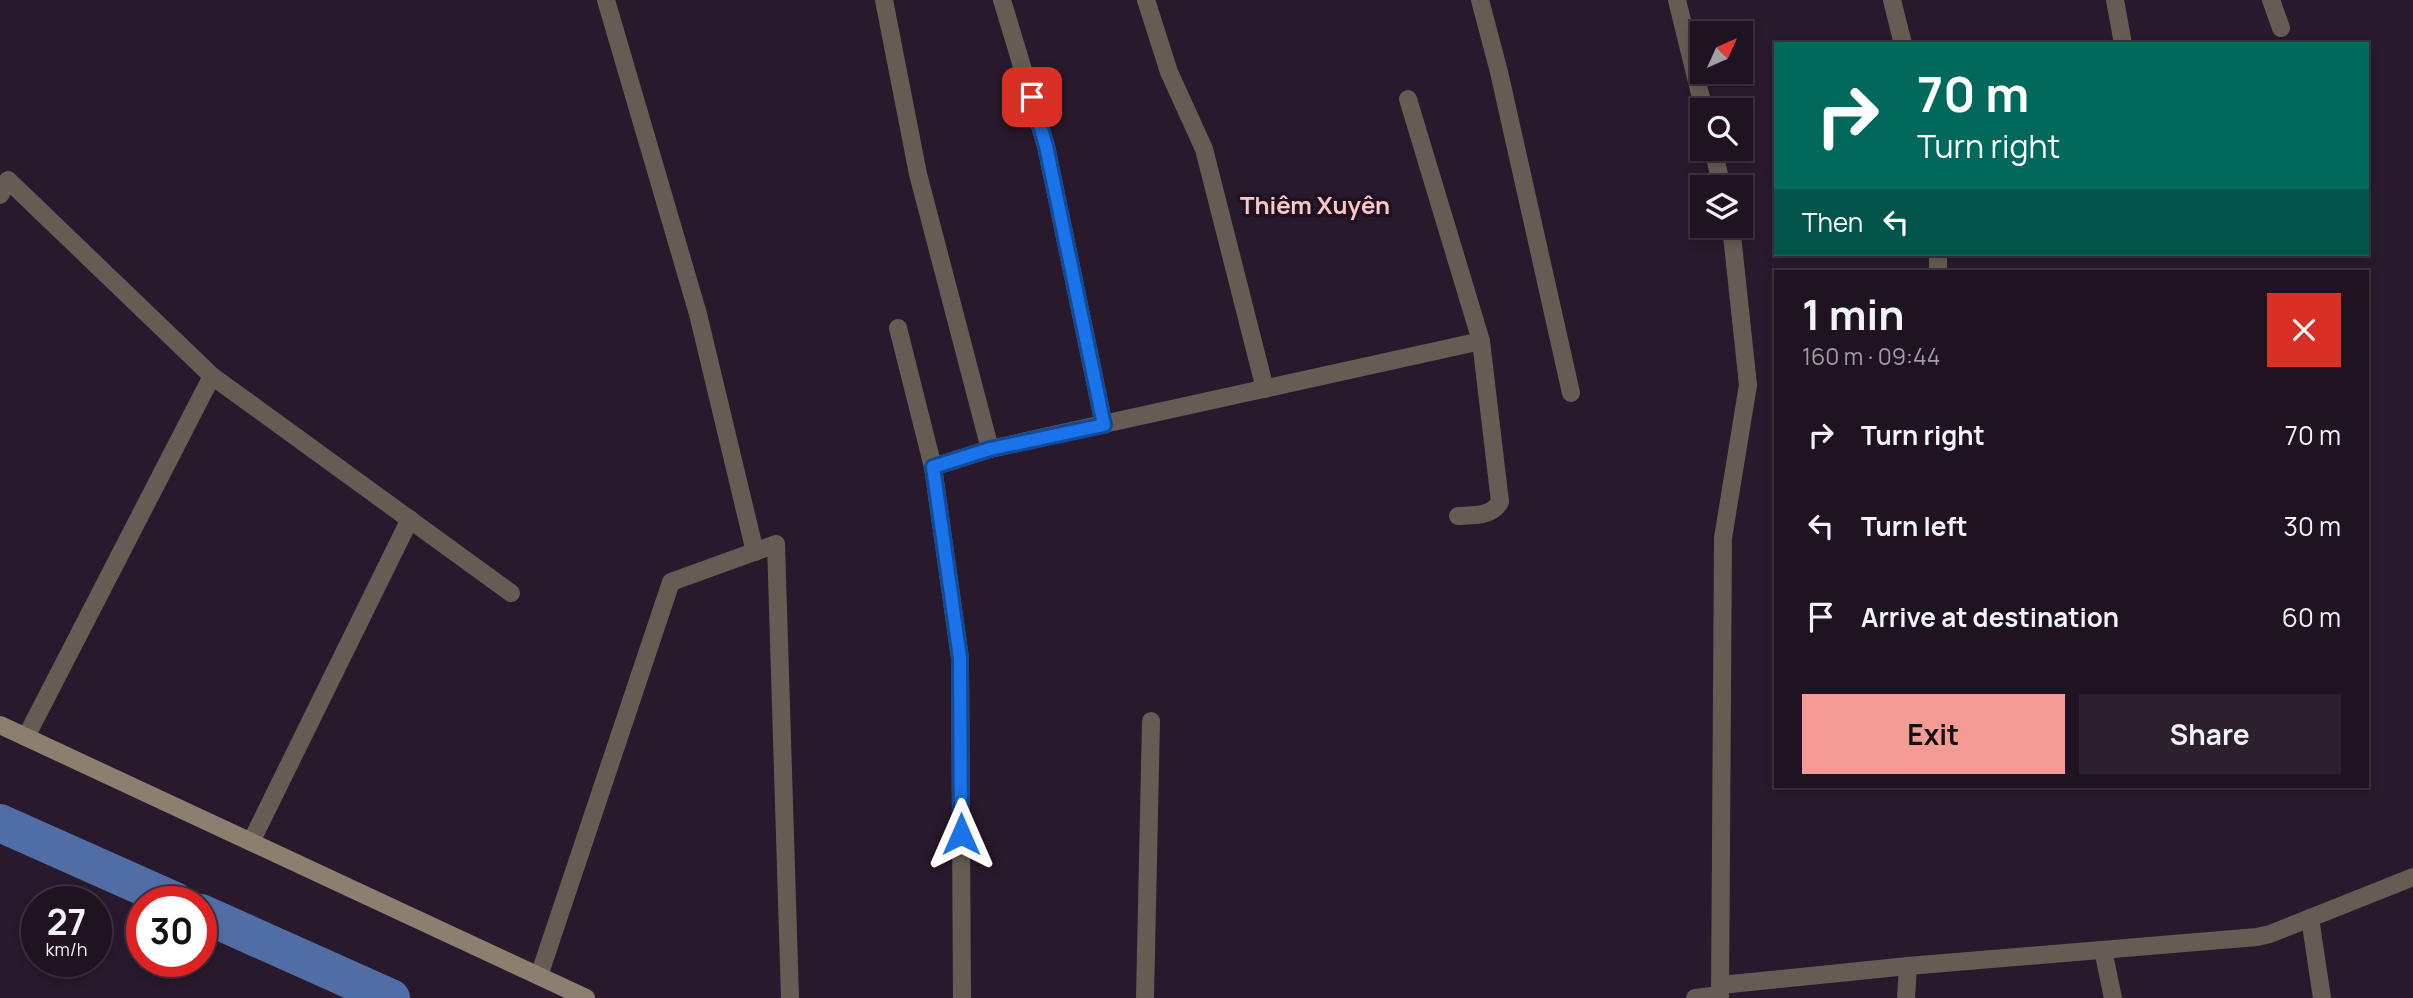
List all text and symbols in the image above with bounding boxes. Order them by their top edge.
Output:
north arrow [1690,21,1754,84]
map controls [1690,21,1753,238]
text: 70 m [1917,60,2029,127]
pin [1002,67,1062,127]
icon: right [1802,70,1893,161]
icon: arrive [1013,78,1051,116]
button: search [1690,98,1753,161]
text: Turn right [1917,124,2060,168]
button: layers [1690,175,1753,238]
district label: Thiêm Xuyên [1240,188,1390,221]
icon: left [1877,203,1915,241]
text: Then [1802,204,1863,240]
text: 1 min [1802,285,1905,343]
button: close [2267,293,2341,367]
text: 160 m · 09:44 [1802,340,1940,372]
icon: right [1802,416,1840,454]
text: Turn right [1861,417,1985,453]
text: 70 m [2285,417,2341,453]
icon: left [1802,507,1840,545]
text: Turn left [1861,508,1968,544]
text: 30 m [2284,508,2341,544]
icon: arrive [1802,598,1840,636]
text: Arrive at destination [1861,599,2119,635]
text: 60 m [2282,599,2341,635]
button: Exit [1802,694,2065,774]
button: Share [2079,694,2341,774]
position arrow [924,797,998,871]
speed limit sign: 30 [126,886,217,977]
text: 27 [47,898,86,946]
text: km/h [46,937,87,961]

